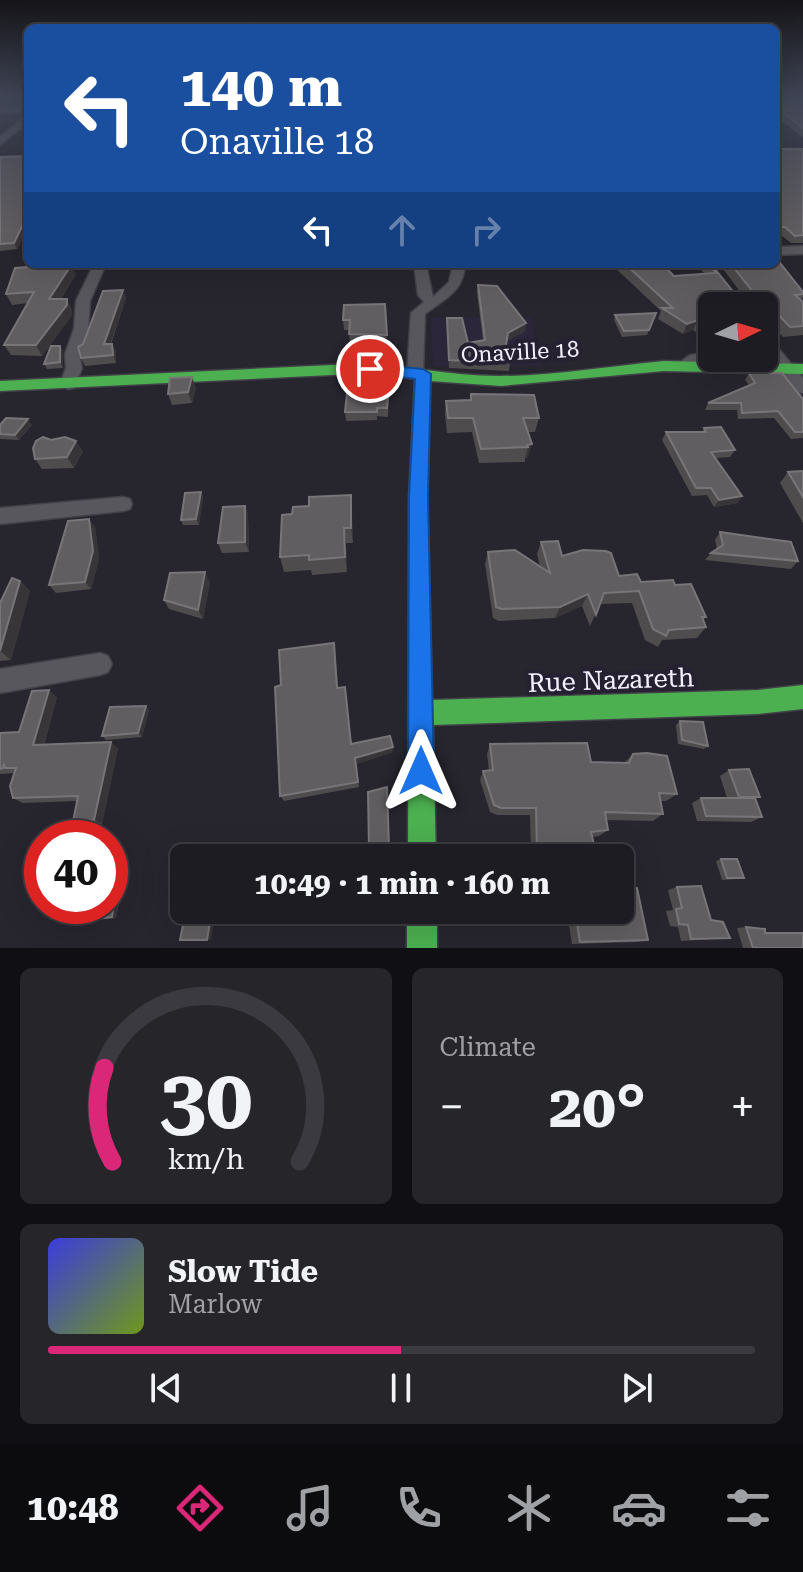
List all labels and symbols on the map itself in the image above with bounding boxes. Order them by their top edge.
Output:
north arrow [698,292,778,372]
pin [336,335,404,403]
street label: Onaville 18 [460,336,580,368]
street label: Rue Nazareth [527,662,695,698]
position arrow [379,729,463,813]
speed limit sign: 40 [24,820,128,924]

